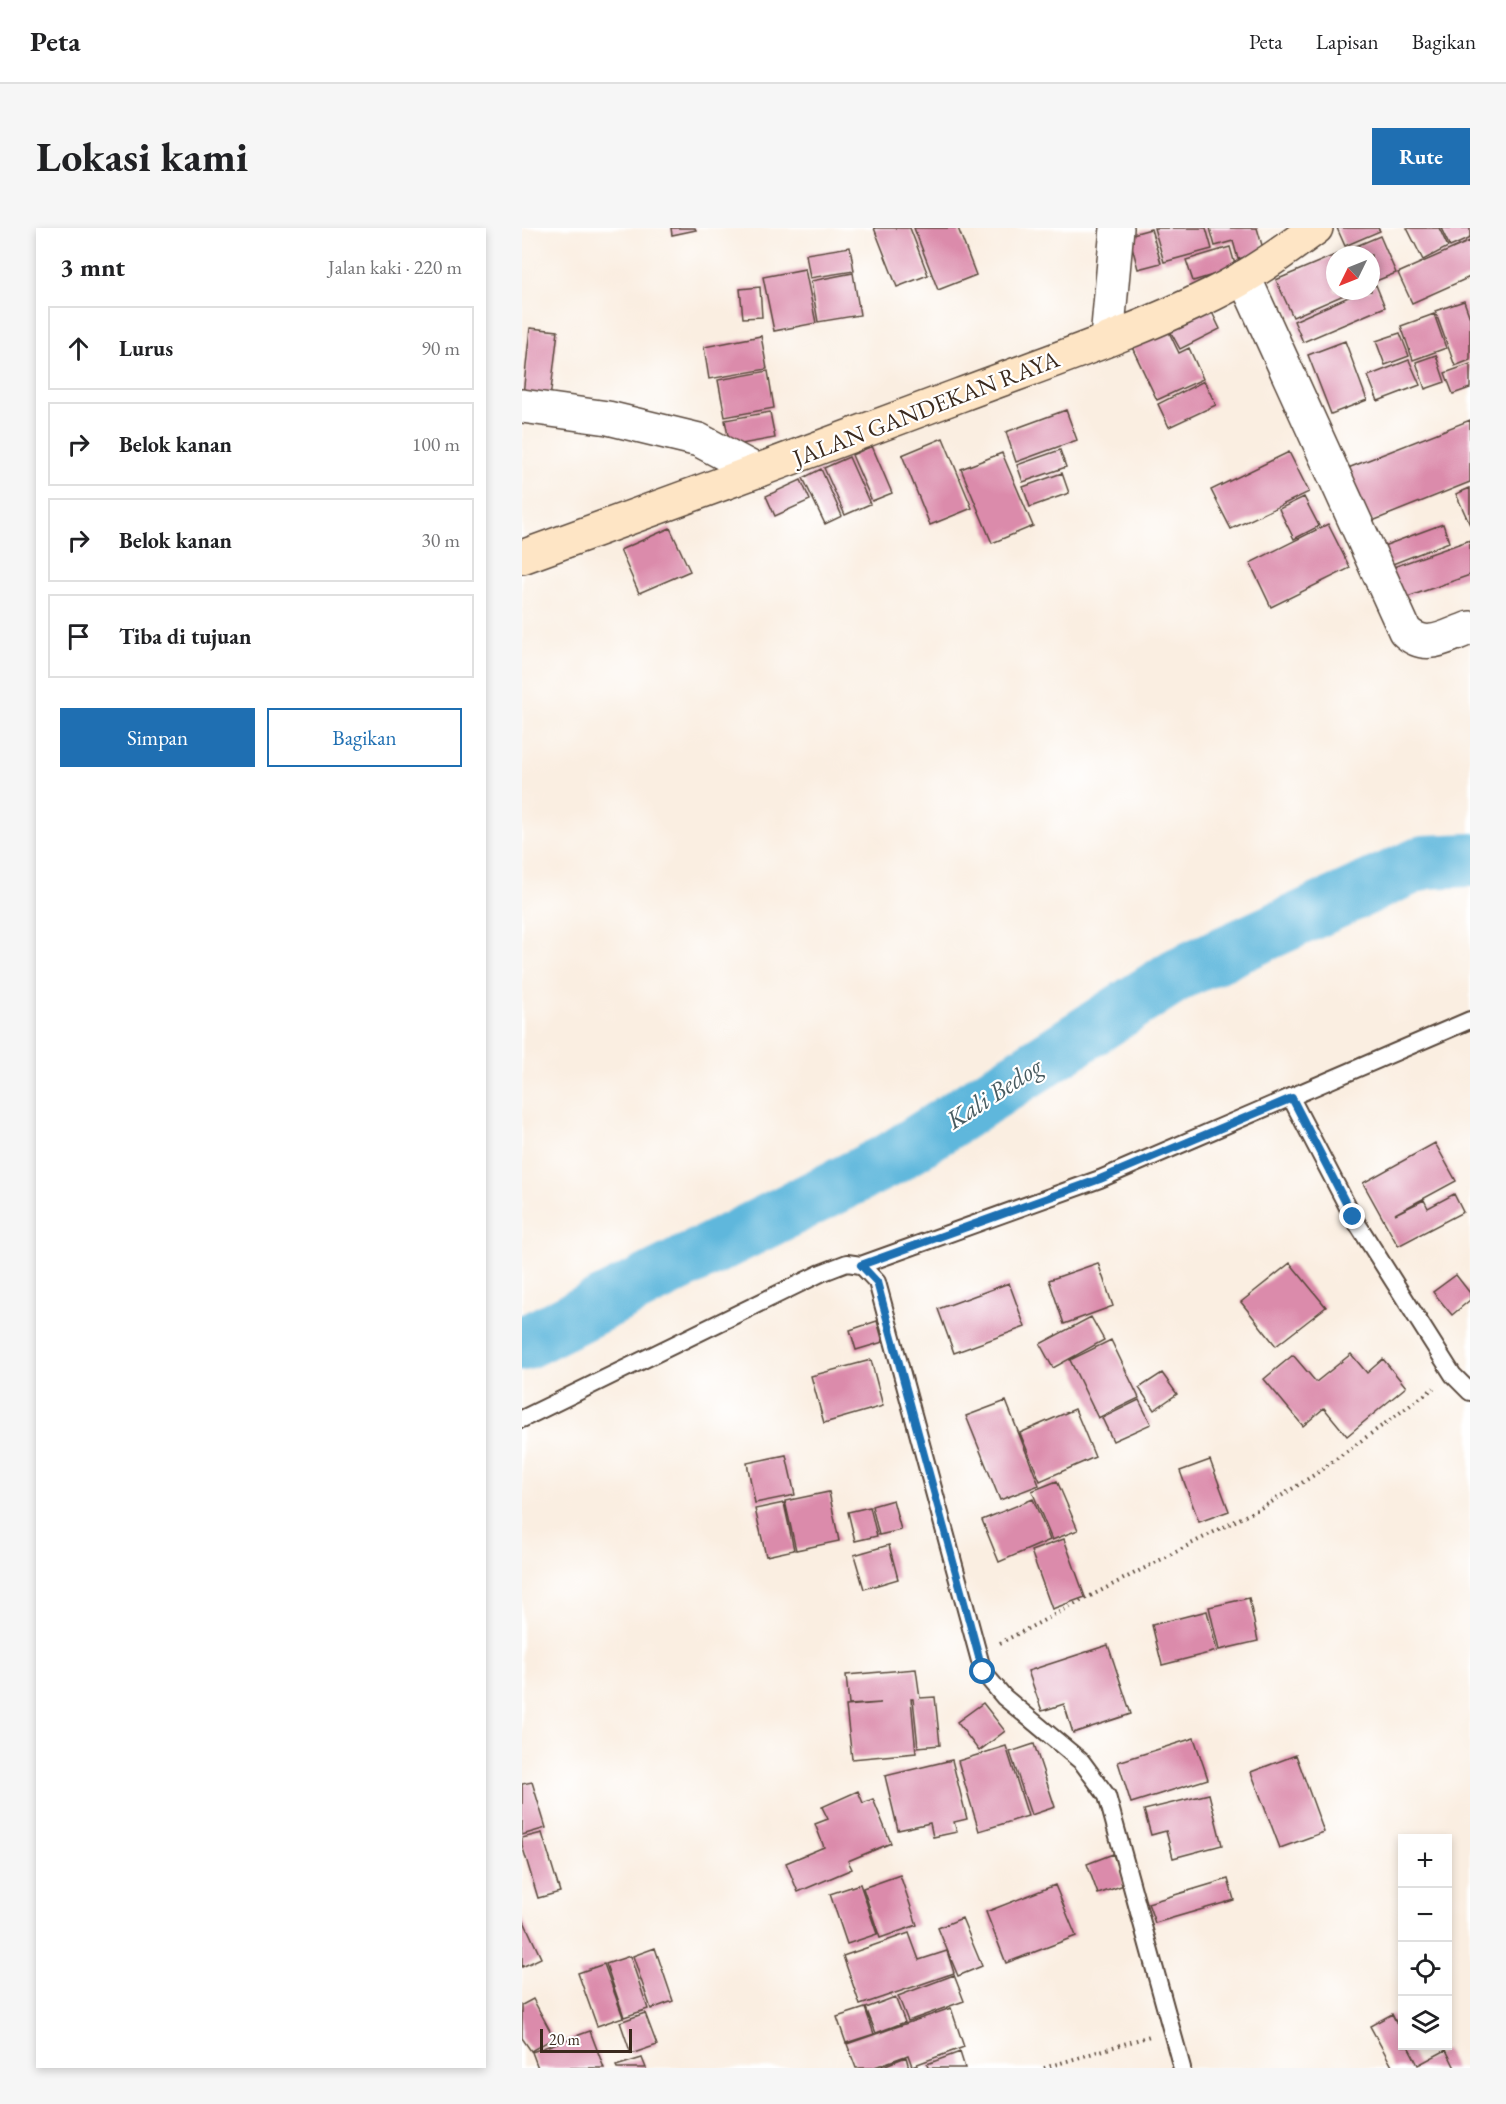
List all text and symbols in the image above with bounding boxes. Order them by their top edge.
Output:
text: Peta [30,23,81,59]
text: Peta [1249,28,1283,55]
text: Lapisan [1316,28,1379,55]
text: Bagikan [1412,28,1476,55]
button: Rute [1372,128,1470,185]
text: Lokasi kami [36,129,248,184]
north arrow [1326,246,1380,300]
text: 3 mnt [60,250,125,284]
text: Jalan kaki · 220 m [328,254,462,280]
icon: ahead [62,332,95,365]
text: Lurus [119,334,173,363]
text: 90 m [421,335,460,361]
street label: JALAN GANDEKAN RAYA [787,343,1064,474]
icon: right [62,428,95,461]
text: Belok kanan [119,430,232,459]
text: 100 m [412,431,460,457]
icon: right [62,524,95,557]
text: Belok kanan [119,526,232,555]
text: 30 m [421,527,460,553]
icon: arrive [62,620,95,653]
text: Tiba di tujuan [119,622,251,651]
button: Simpan [60,708,255,767]
button: Bagikan [267,708,462,767]
water label: Kali Bedog [938,1049,1050,1137]
route end [1339,1203,1365,1229]
route start [969,1658,995,1684]
map controls [1398,1834,1452,2050]
button: + [1398,1834,1452,1888]
button: − [1398,1888,1452,1942]
button: locate [1398,1942,1452,1996]
button: layers [1398,1996,1452,2050]
scale bar [540,2026,632,2054]
text: 20 m [549,2029,580,2050]

